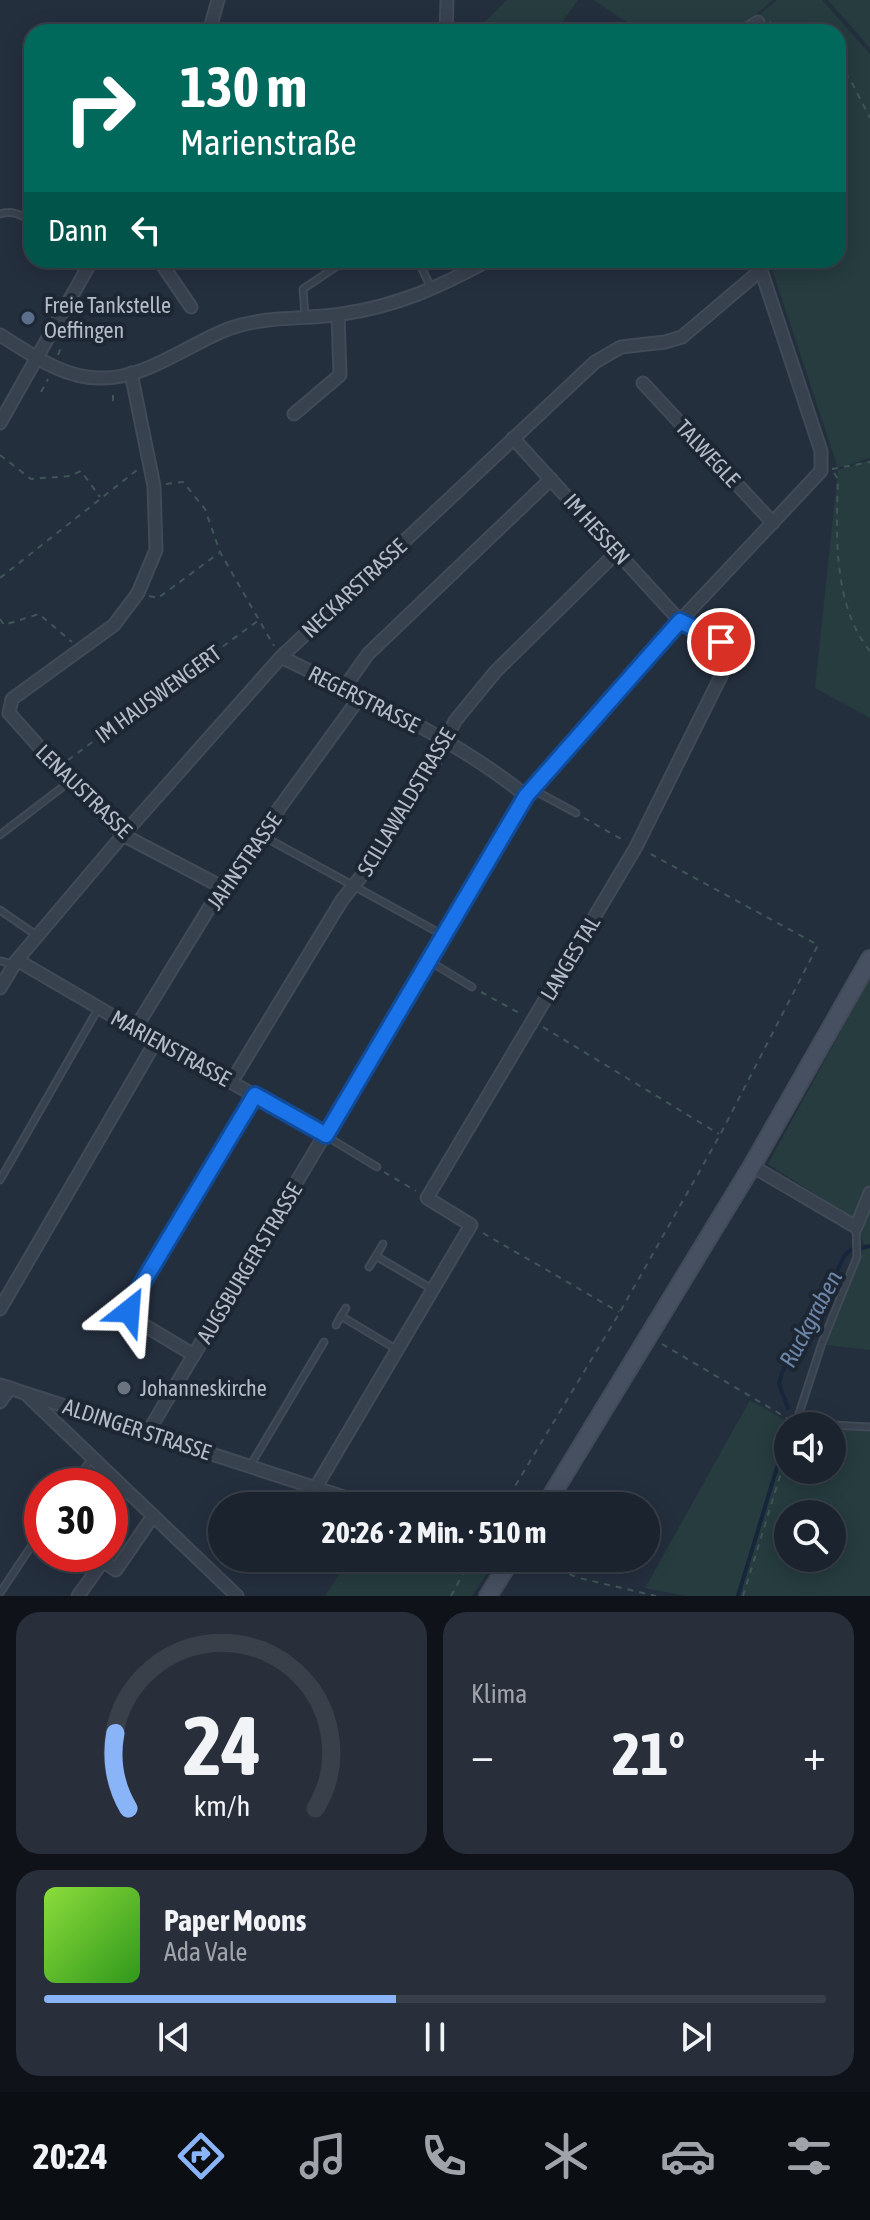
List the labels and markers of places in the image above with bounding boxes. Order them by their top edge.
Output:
place label: Freie Tankstelle Oeffingen [44,292,171,343]
marker: Freie Tankstelle Oeffingen [19,309,37,327]
pin [687,608,755,676]
place label: Johanneskirche [140,1375,267,1401]
marker: Johanneskirche [115,1379,133,1397]

